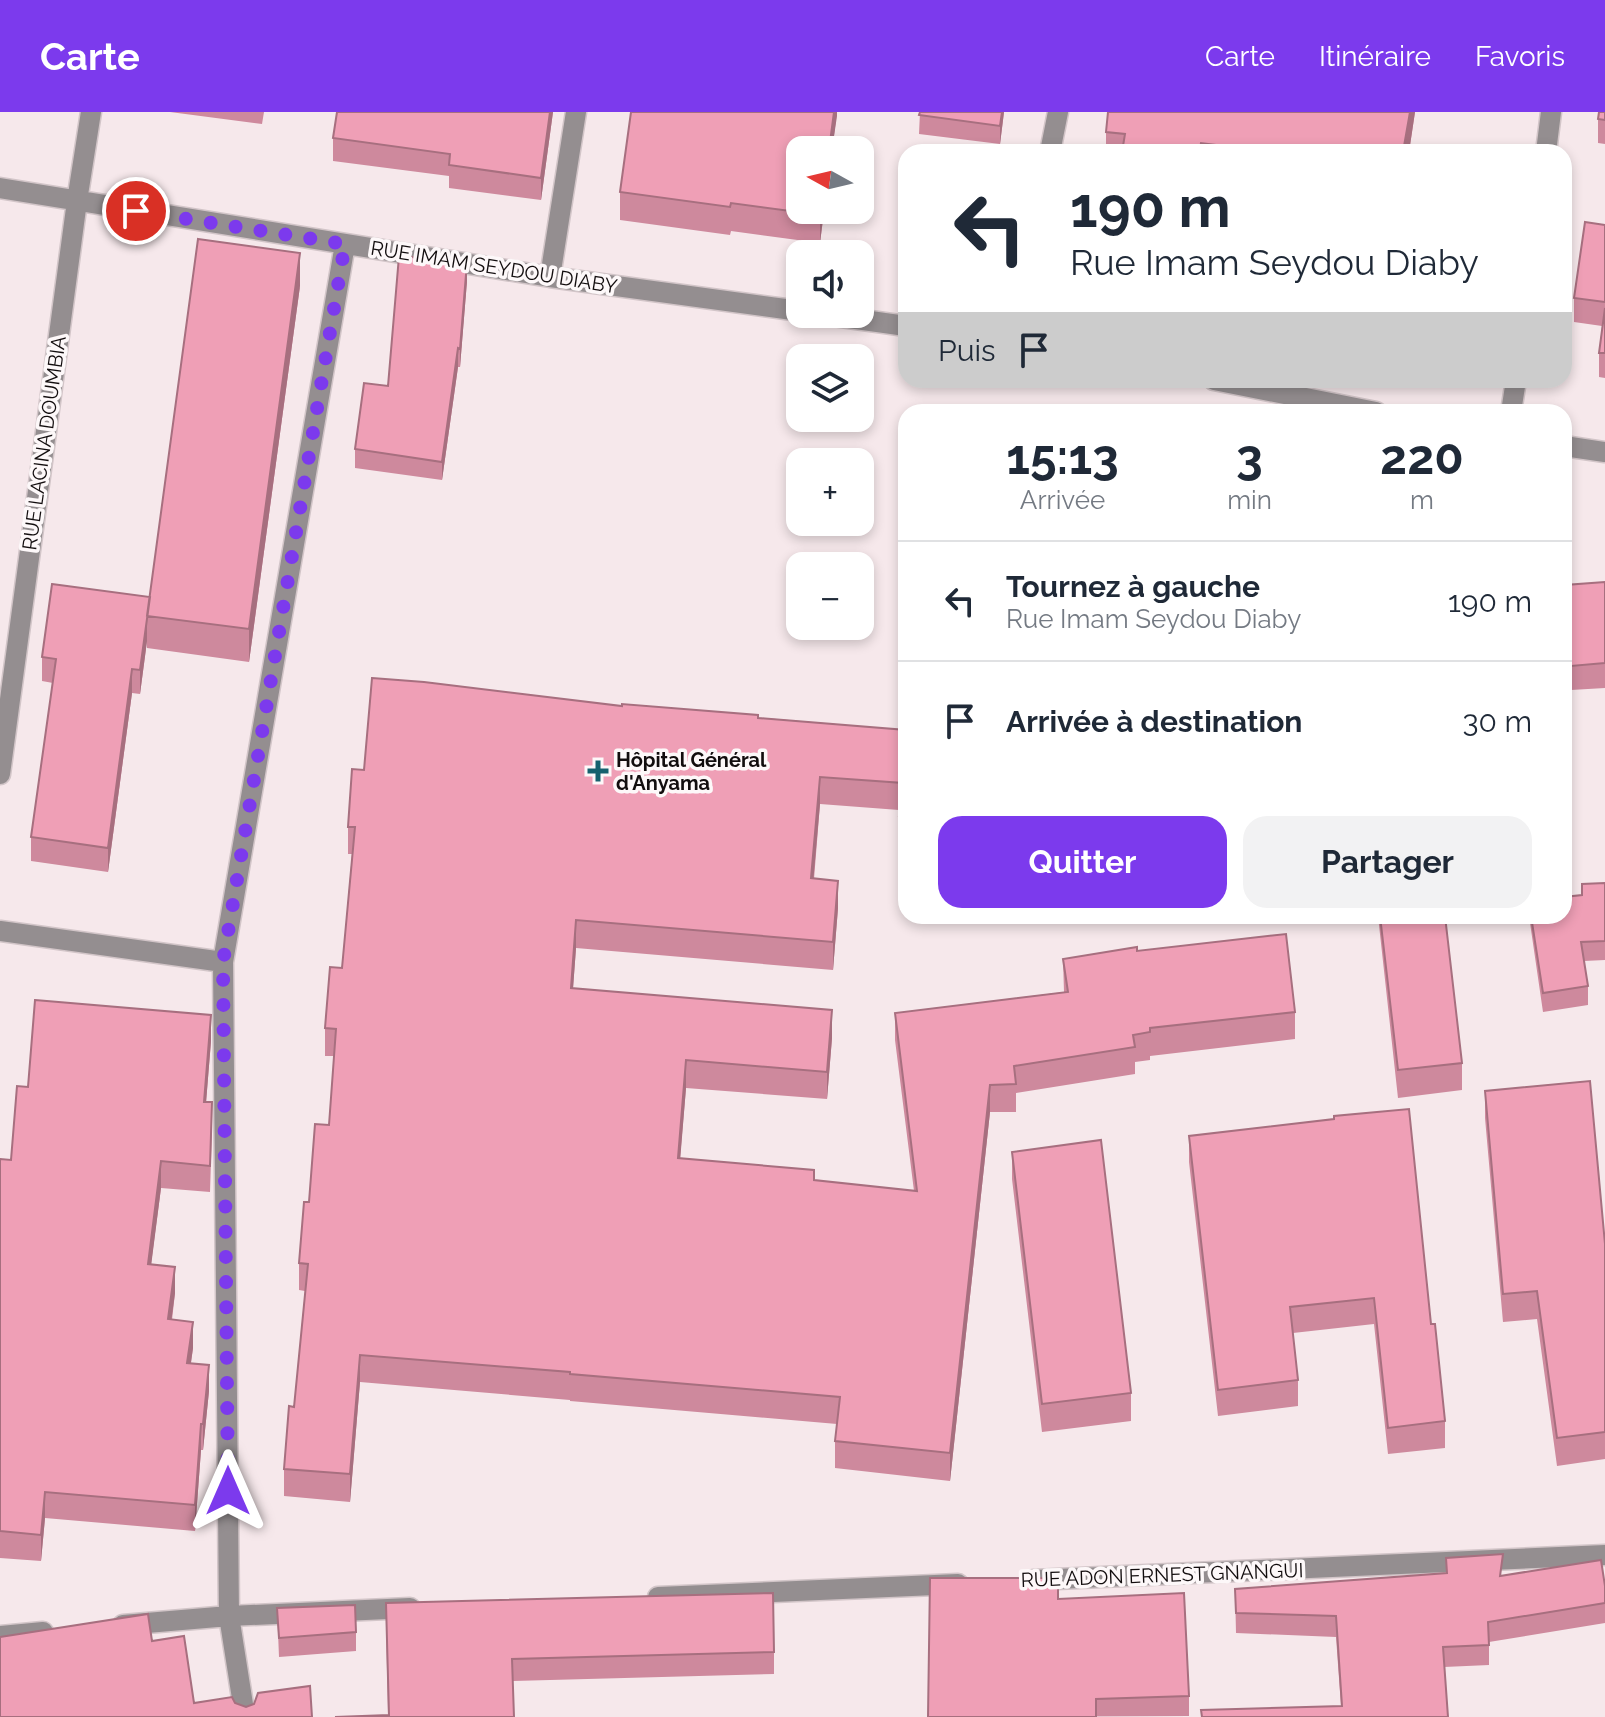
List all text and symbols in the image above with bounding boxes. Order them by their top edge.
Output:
text: Carte [40,34,140,79]
text: Carte [1205,40,1275,73]
text: Itinéraire [1319,40,1431,73]
text: Favoris [1475,40,1565,73]
north arrow [786,136,874,224]
map controls [786,136,874,640]
text: 190 m [1070,174,1231,240]
icon: left [938,176,1042,280]
pin [102,177,170,245]
icon: arrive [114,189,158,233]
street label: RUE IMAM SEYDOU DIABY [369,236,619,298]
button: sound [786,240,874,328]
text: Rue Imam Seydou Diaby [1070,241,1479,283]
icon: arrive [1012,328,1056,372]
text: Puis [938,333,996,368]
street label: RUE LACINA DOUMBIA [17,334,71,552]
button: layers [786,344,874,432]
text: 15:13 [1006,429,1119,485]
text: 3 [1236,429,1263,485]
text: 220 [1380,429,1464,485]
button: + [786,448,874,536]
text: Arrivée [1020,485,1105,515]
text: min [1227,485,1272,515]
text: m [1410,485,1434,515]
button: − [786,552,874,640]
text: Tournez à gauche [1006,569,1260,604]
icon: left [938,579,982,623]
text: 190 m [1448,584,1532,619]
text: Rue Imam Seydou Diaby [1006,604,1301,634]
icon: arrive [938,699,982,743]
text: Arrivée à destination [1006,704,1302,739]
text: 30 m [1462,704,1532,739]
place label: Hôpital Général d'Anyama [616,748,767,795]
marker: Hôpital Général d'Anyama [587,760,609,782]
button: Quitter [938,816,1227,908]
button: Partager [1243,816,1532,908]
position arrow [186,1449,270,1533]
street label: RUE ADON ERNEST GNANGUI [1020,1558,1304,1592]

